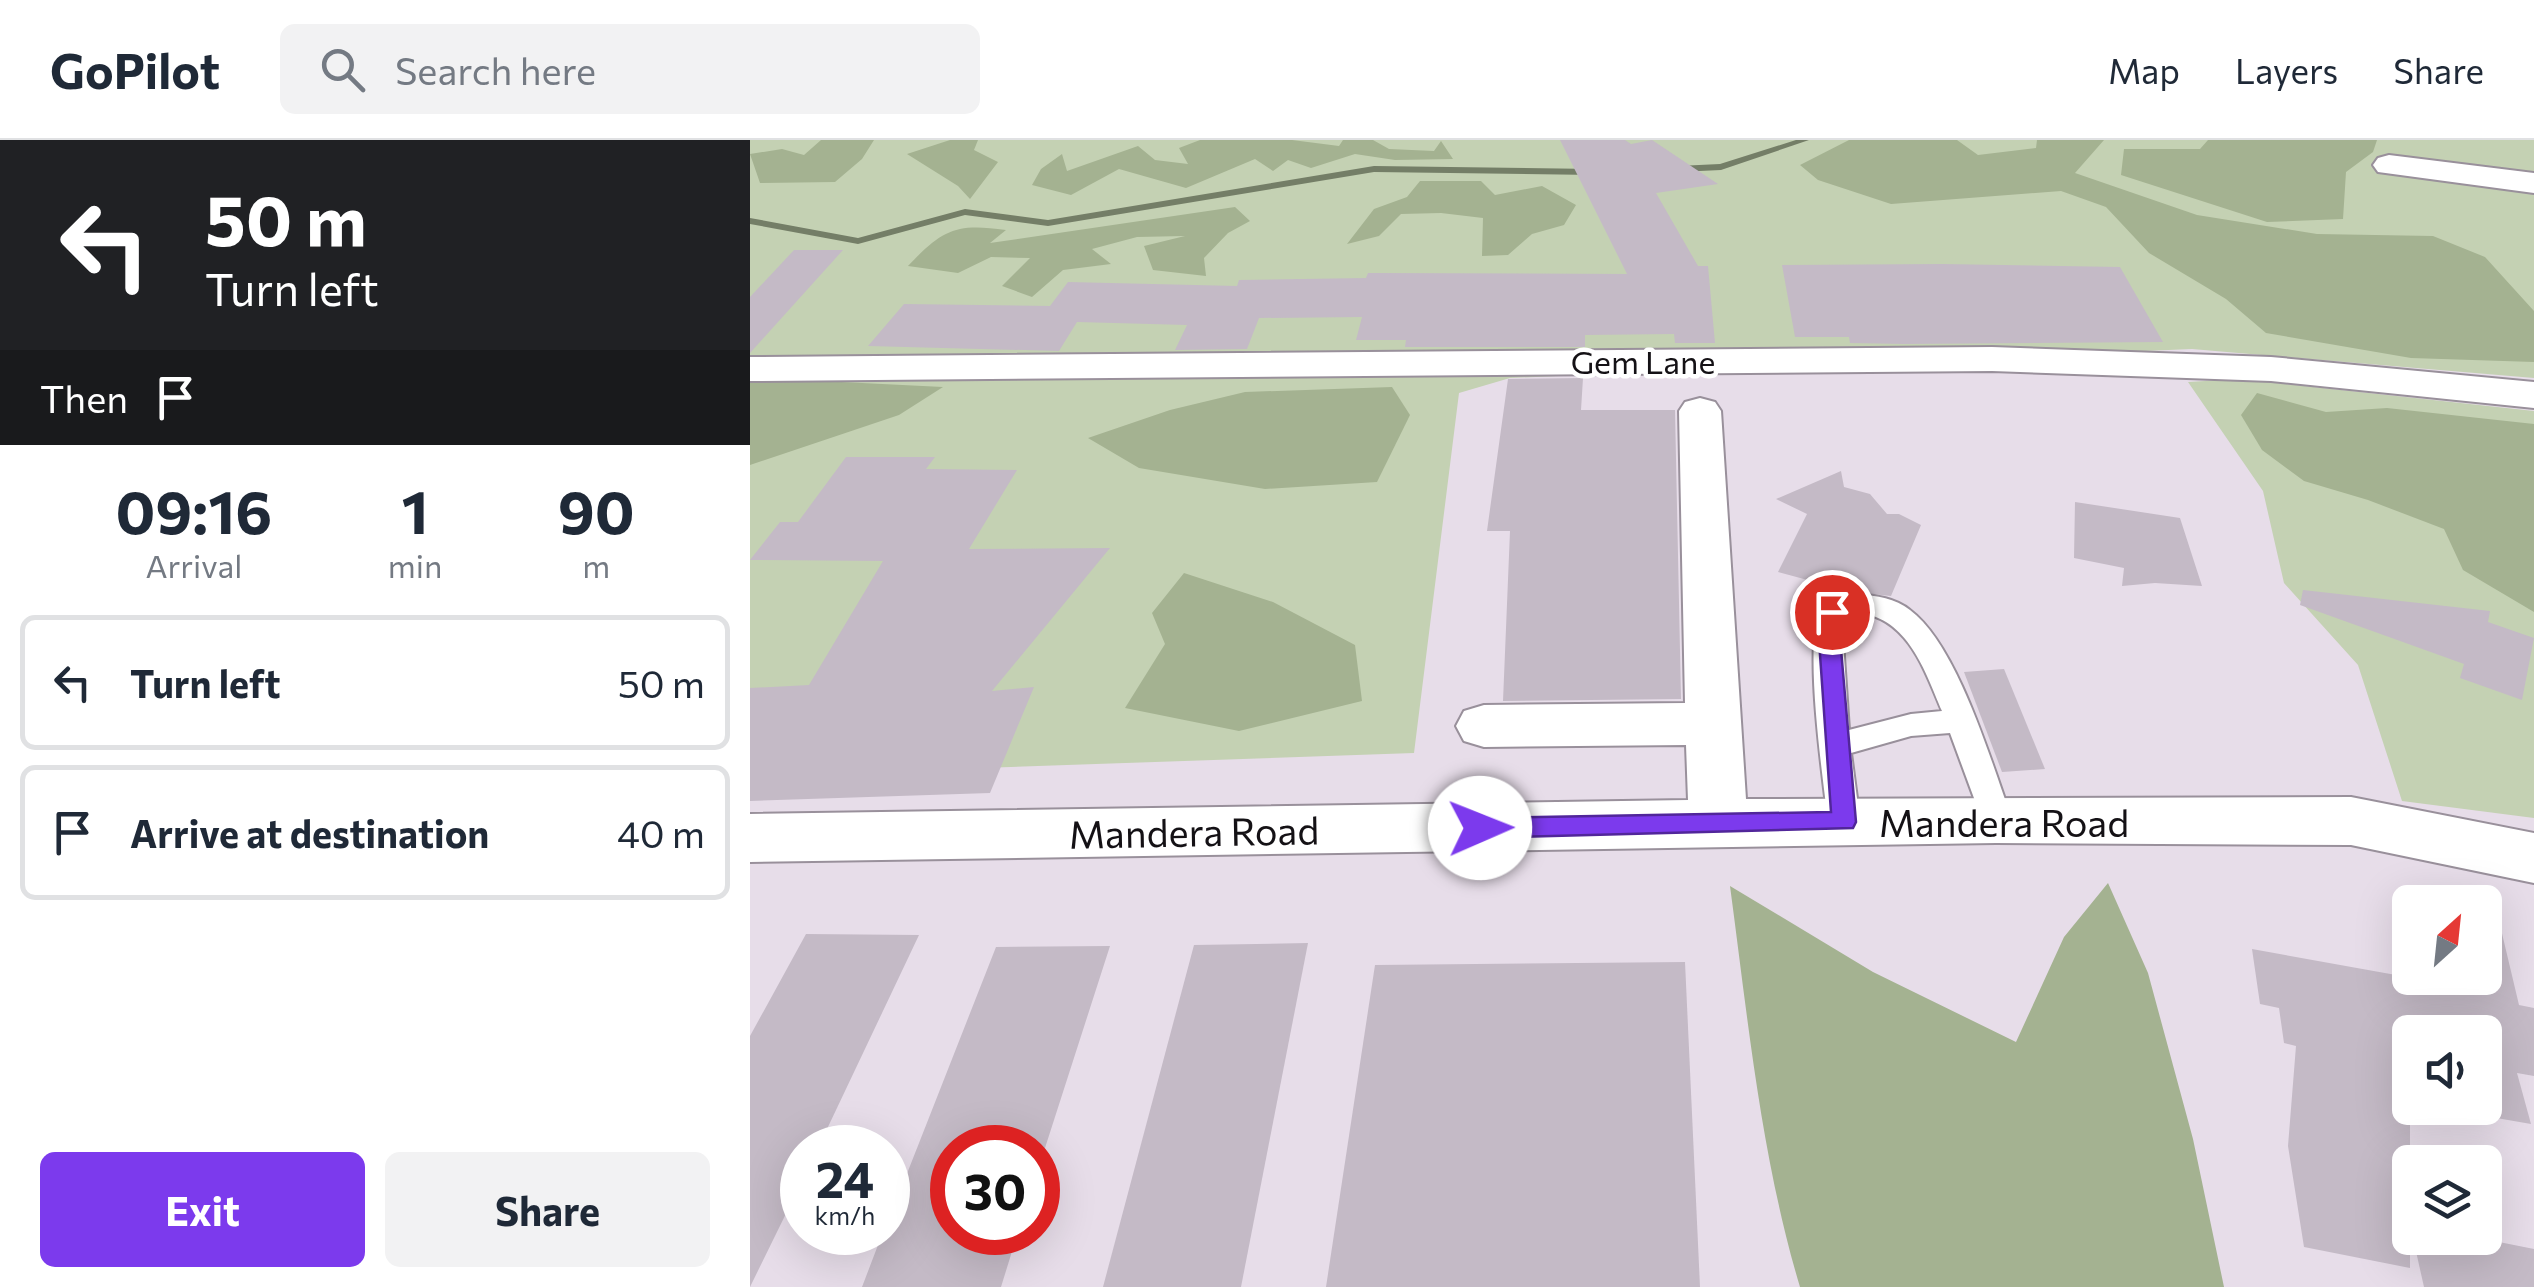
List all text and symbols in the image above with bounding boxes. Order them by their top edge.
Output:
search box [280,24,980,114]
text: GoPilot [50,40,220,99]
icon: search [315,42,370,97]
text: Search here [395,46,596,93]
text: Map [2108,48,2180,91]
text: Layers [2235,48,2338,91]
text: Share [2393,48,2484,91]
text: 50 m [205,175,367,260]
icon: left [40,180,170,310]
text: Turn left [205,260,379,315]
street label: Gem Lane [1571,341,1715,381]
icon: arrive [148,370,203,425]
text: Then [40,374,128,421]
text: 09:16 [115,473,272,546]
text: 1 [401,473,429,546]
text: 90 [558,473,635,546]
text: Arrival [145,545,242,585]
text: min [388,545,442,585]
text: m [582,545,610,585]
pin [1790,570,1875,655]
icon: arrive [1805,585,1860,640]
icon: left [45,655,100,710]
text: Turn left [130,659,281,706]
text: 50 m [618,659,705,706]
position arrow [1428,776,1532,880]
street label: Mandera Road [1879,798,2129,845]
icon: arrive [45,805,100,860]
street label: Mandera Road [1068,805,1320,857]
text: Arrive at destination [130,809,489,856]
text: 40 m [617,809,705,856]
north arrow [2392,885,2502,995]
map controls [2392,885,2502,1255]
button: sound [2392,1015,2502,1125]
speed limit sign: 30 [930,1125,1060,1255]
button: layers [2392,1145,2502,1255]
text: 24 [816,1147,874,1208]
button: Exit [40,1152,365,1267]
button: Share [385,1152,710,1267]
text: km/h [815,1200,875,1230]

